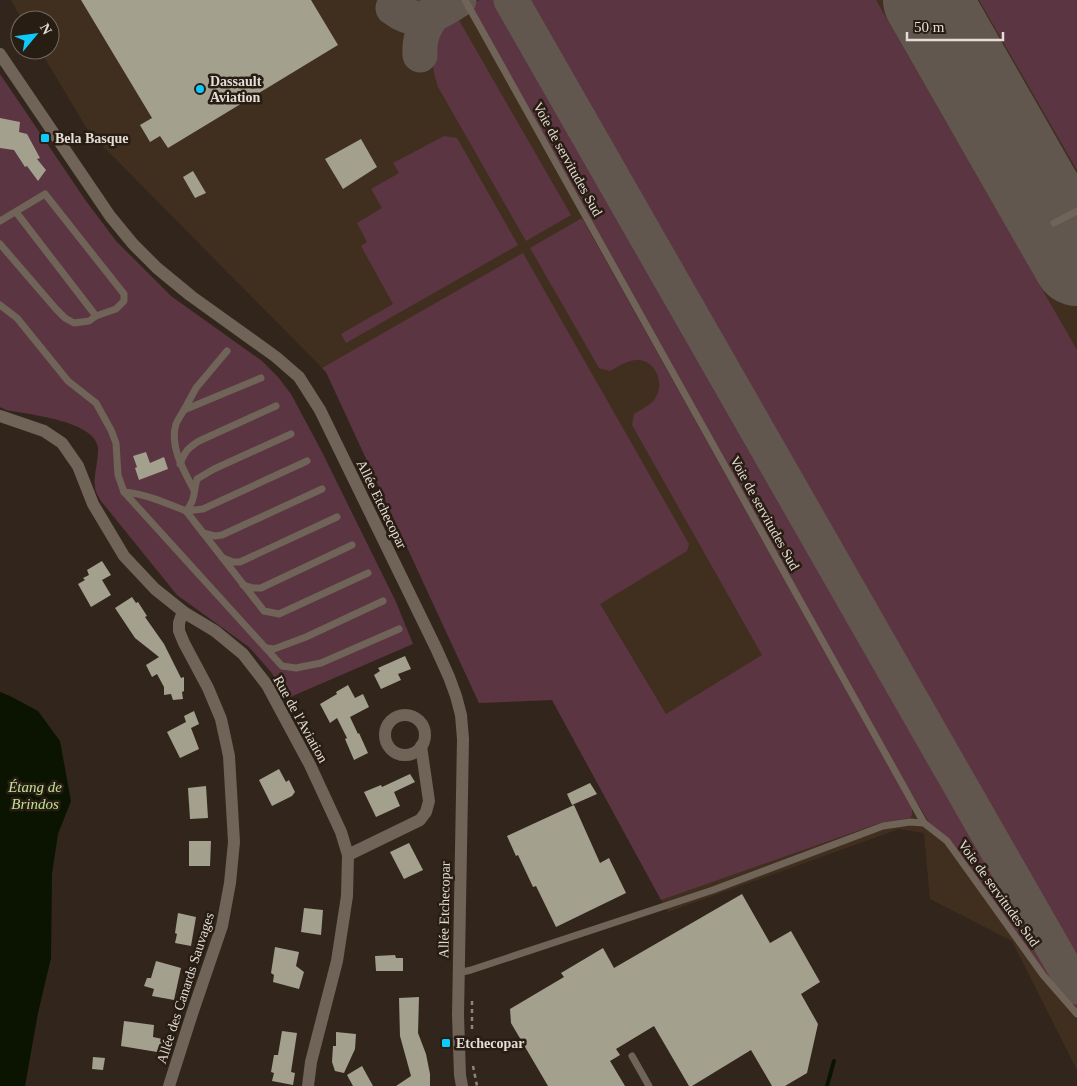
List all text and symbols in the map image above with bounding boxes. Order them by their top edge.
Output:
north arrow [10,10,60,60]
scale bar [907,10,1003,42]
text: 50 m [914,19,945,35]
text: N [37,21,55,37]
place label: Dassault Aviation [210,74,262,105]
marker: Dassault Aviation [194,83,206,95]
street label: Voie de servitudes Sud [530,100,605,219]
place label: Bela Basque [55,131,129,146]
marker: Bela Basque [39,132,51,144]
street label: Voie de servitudes Sud [727,454,802,573]
street label: Allée Etchecopar [354,457,410,551]
street label: Rue de l'Aviation [270,673,331,765]
water label: Étang de Brindos [7,779,62,812]
street label: Voie de servitudes Sud [955,837,1042,949]
street label: Allée Etchecopar [436,861,453,959]
street label: Allée des Canards Sauvages [154,911,217,1066]
place label: Etchecopar [456,1036,524,1051]
marker: Etchecopar [440,1037,452,1049]

